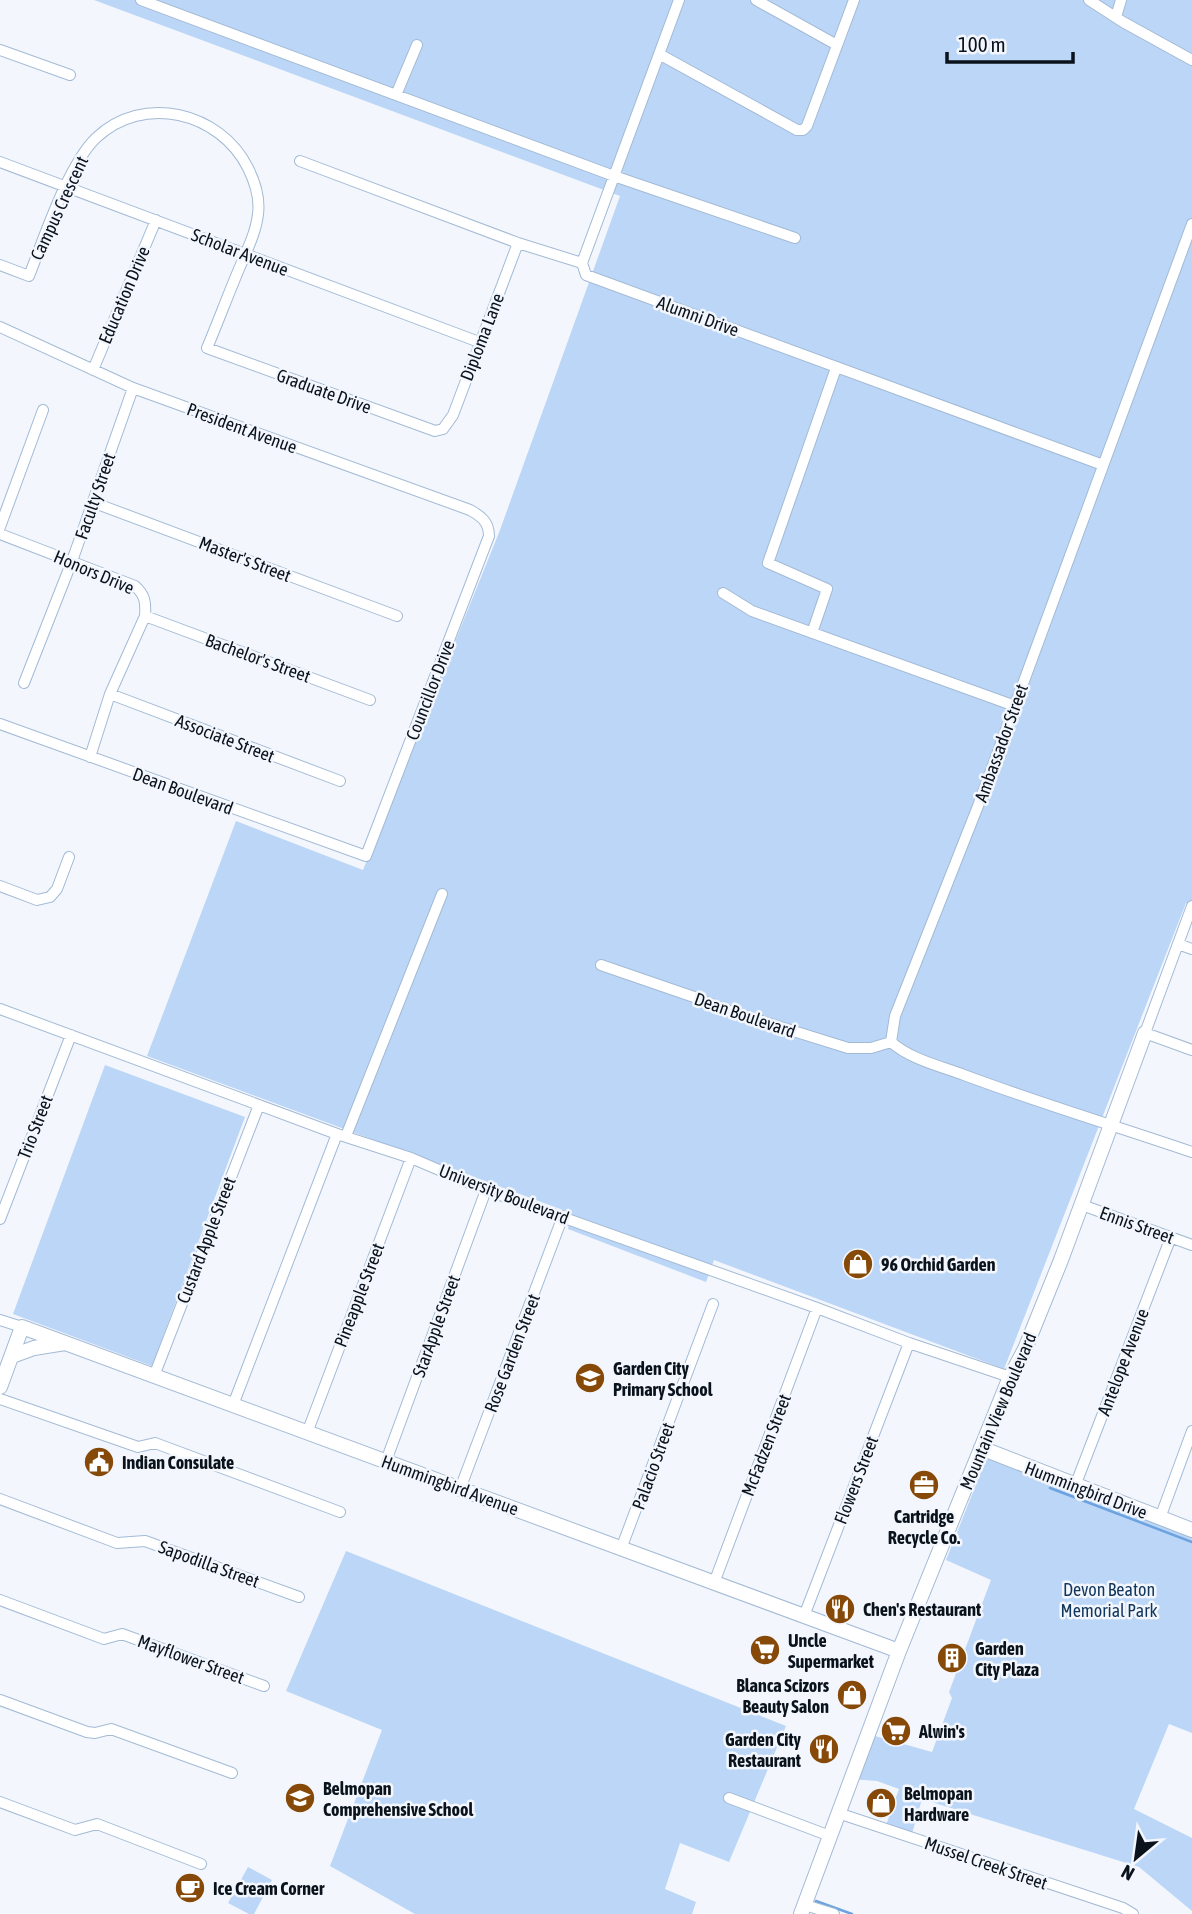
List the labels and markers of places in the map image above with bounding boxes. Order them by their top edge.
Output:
shop icon: 96 Orchid Garden [841,1247,875,1281]
place label: 96 Orchid Garden [881,1254,996,1275]
place label: Garden City Primary School [613,1358,713,1400]
school or university icon: Garden City Primary School [573,1361,607,1395]
public building icon: Indian Consulate [82,1445,116,1479]
place label: Indian Consulate [122,1452,234,1473]
office icon: Cartridge Recycle Co. [907,1468,941,1502]
place label: Cartridge Recycle Co. [888,1506,960,1548]
restaurant icon: Chen's Restaurant [823,1592,857,1626]
place label: Chen's Restaurant [863,1599,982,1620]
place label: Uncle Supermarket [788,1630,875,1672]
supermarket icon: Uncle Supermarket [748,1633,782,1667]
place label: Garden City Plaza [975,1638,1039,1680]
building icon: Garden City Plaza [935,1641,969,1675]
place label: Blanca Scizors Beauty Salon [736,1675,830,1717]
shop icon: Blanca Scizors Beauty Salon [835,1678,869,1712]
supermarket icon: Alwin's [879,1714,913,1748]
place label: Alwin's [918,1721,966,1742]
place label: Garden City Restaurant [725,1729,802,1771]
restaurant icon: Garden City Restaurant [807,1732,841,1766]
place label: Belmopan Comprehensive School [323,1778,473,1820]
school or university icon: Belmopan Comprehensive School [283,1781,317,1815]
place label: Belmopan Hardware [904,1783,973,1825]
shop icon: Belmopan Hardware [864,1786,898,1820]
cafe icon: Ice Cream Corner [173,1871,207,1905]
place label: Ice Cream Corner [213,1878,325,1899]

